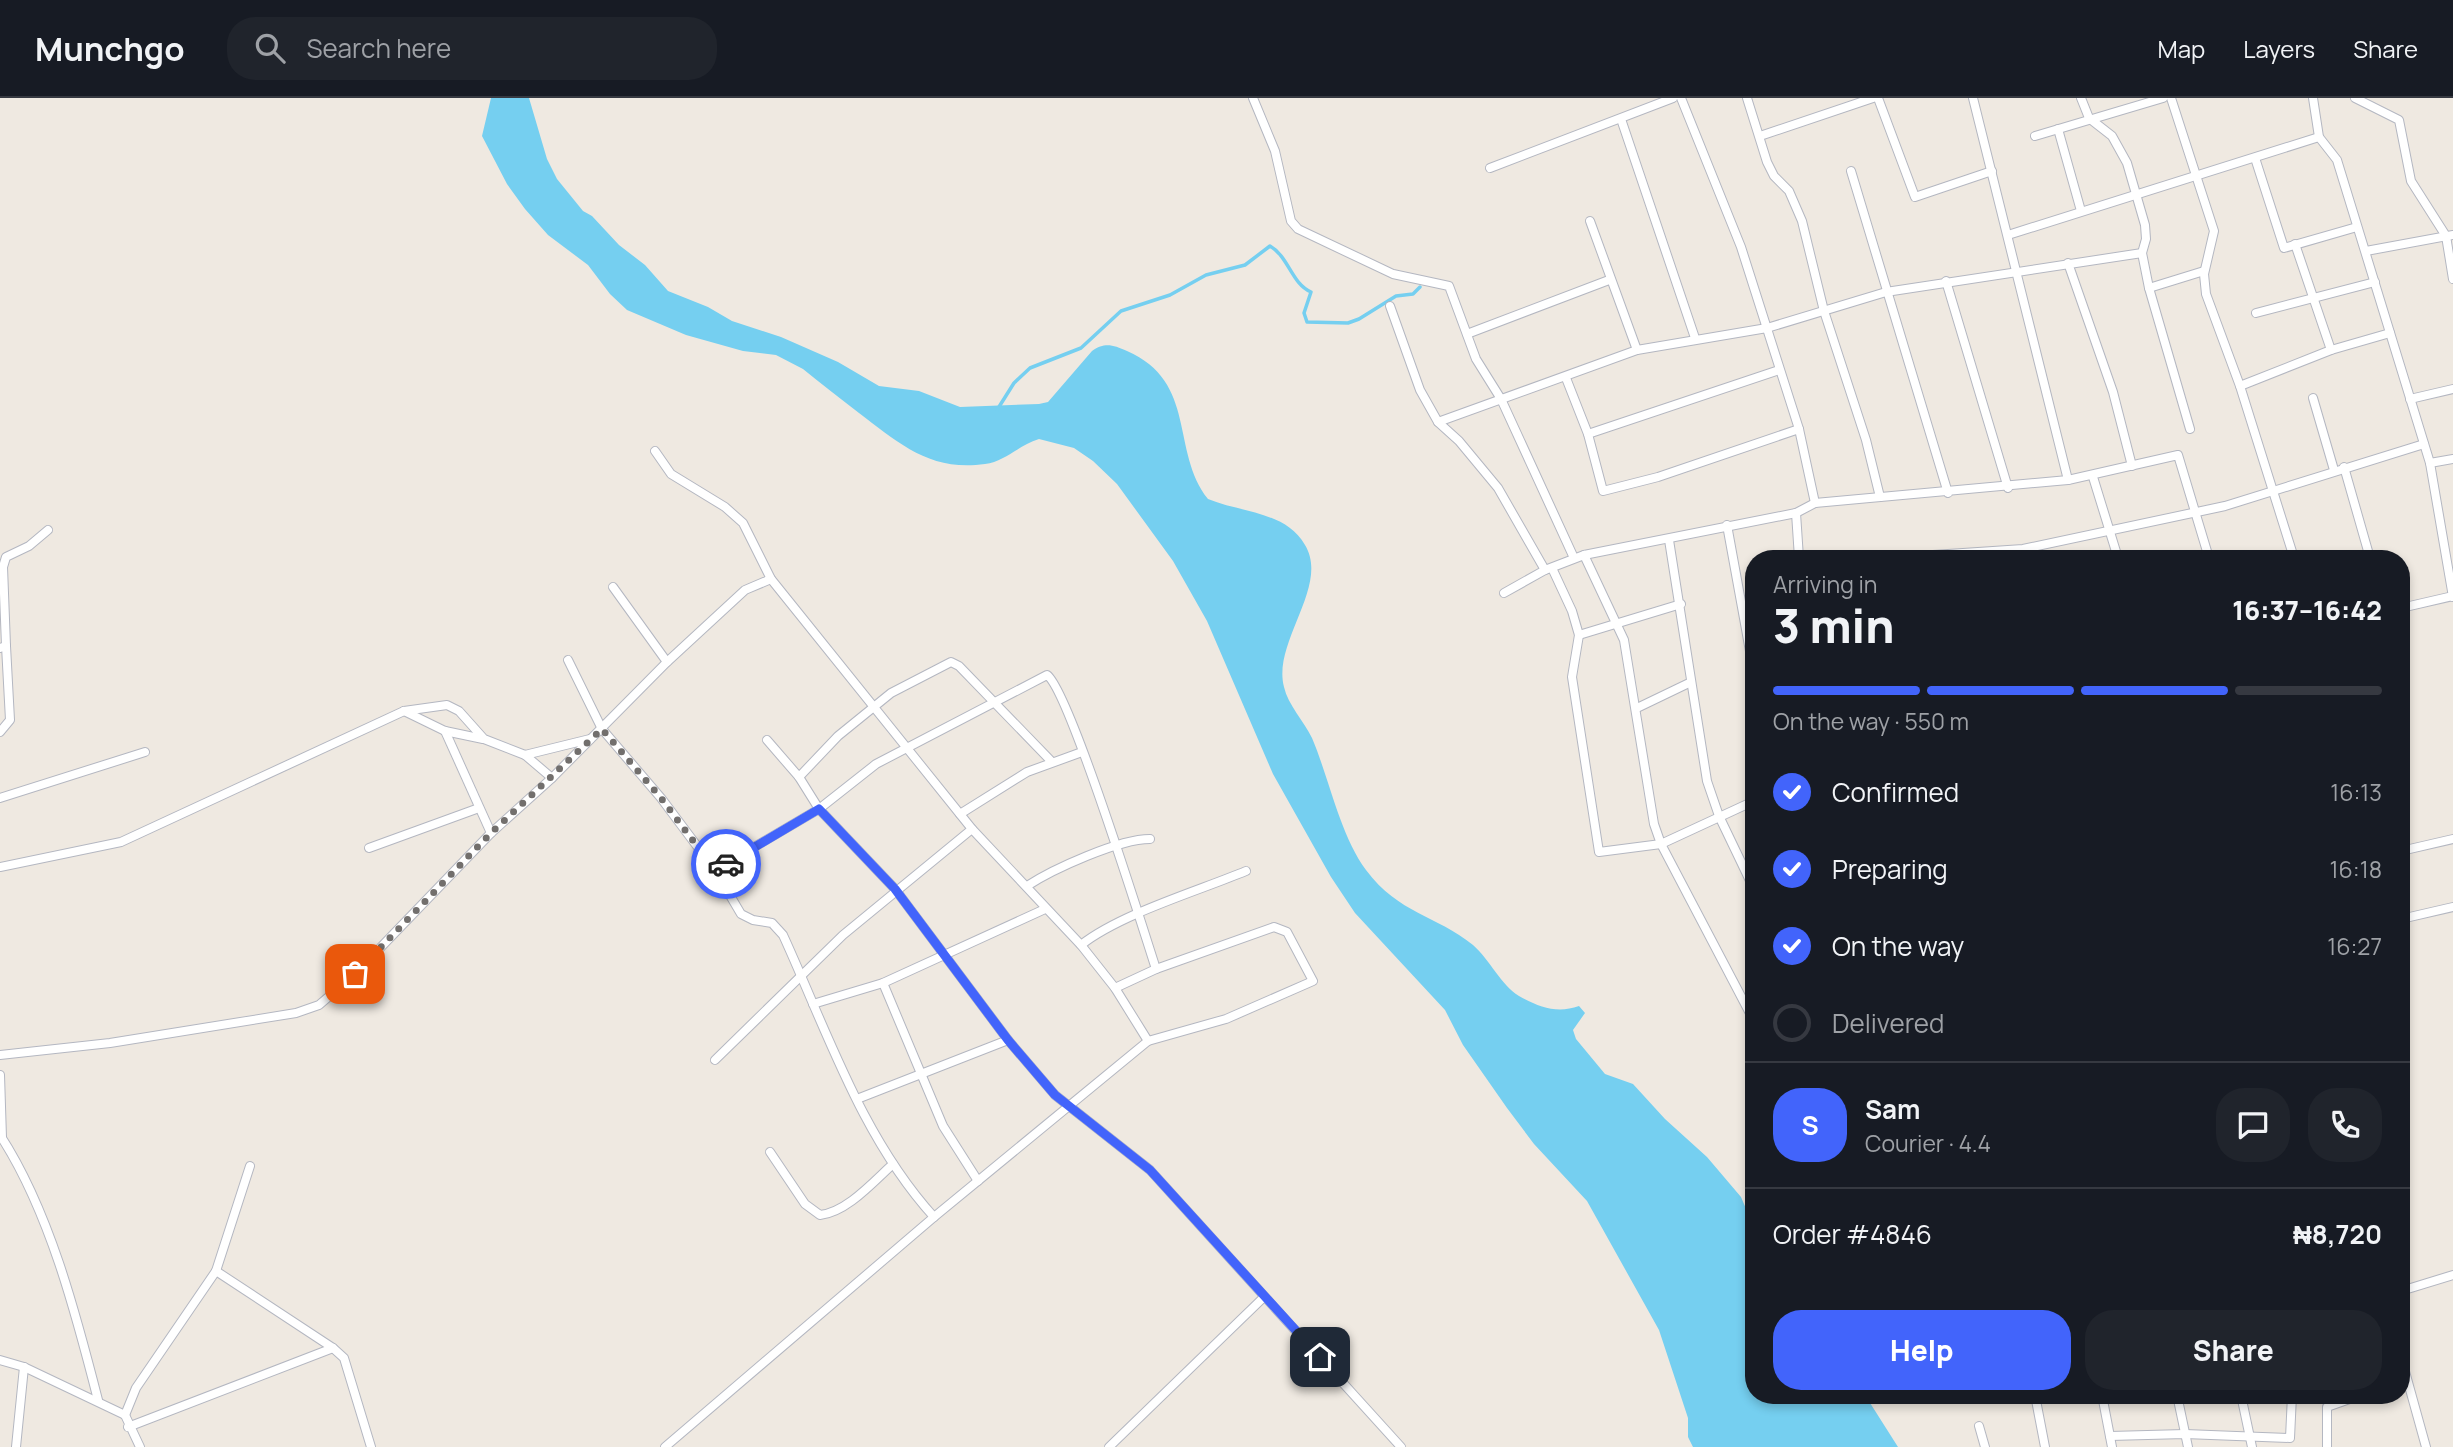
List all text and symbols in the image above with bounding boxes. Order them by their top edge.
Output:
search box [227,17,717,80]
text: Munchgo [35,26,185,71]
icon: search [251,29,289,67]
text: Search here [307,30,451,66]
text: Map [2158,32,2205,65]
text: Layers [2243,32,2315,65]
text: Share [2353,32,2418,65]
text: Arriving in [1773,568,1878,600]
text: 16:37–16:42 [2232,592,2382,628]
text: 3 min [1773,594,1894,657]
text: On the way · 550 m [1773,705,1969,737]
icon: check [1773,773,1811,811]
text: Confirmed [1832,774,1959,810]
text: 16:13 [2330,776,2382,808]
courier [691,829,761,899]
icon: car [707,845,745,883]
icon: check [1773,850,1811,888]
text: Preparing [1832,851,1948,887]
text: 16:18 [2330,853,2382,885]
icon: check [1773,927,1811,965]
text: On the way [1832,928,1964,964]
text: 16:27 [2327,930,2382,962]
pin [325,944,385,1004]
icon: bag [336,955,374,993]
text: Delivered [1832,1005,1944,1041]
button: chat [2216,1088,2290,1162]
button: phone [2308,1088,2382,1162]
text: Sam [1865,1091,1920,1127]
text: S [1801,1107,1819,1143]
text: Courier · 4.4 [1865,1127,1991,1159]
text: Order #4846 [1773,1216,1932,1252]
text: ₦8,720 [2293,1216,2382,1252]
button: Help [1773,1310,2071,1390]
button: Share [2085,1310,2382,1390]
pin [1290,1327,1350,1387]
icon: home [1301,1338,1339,1376]

